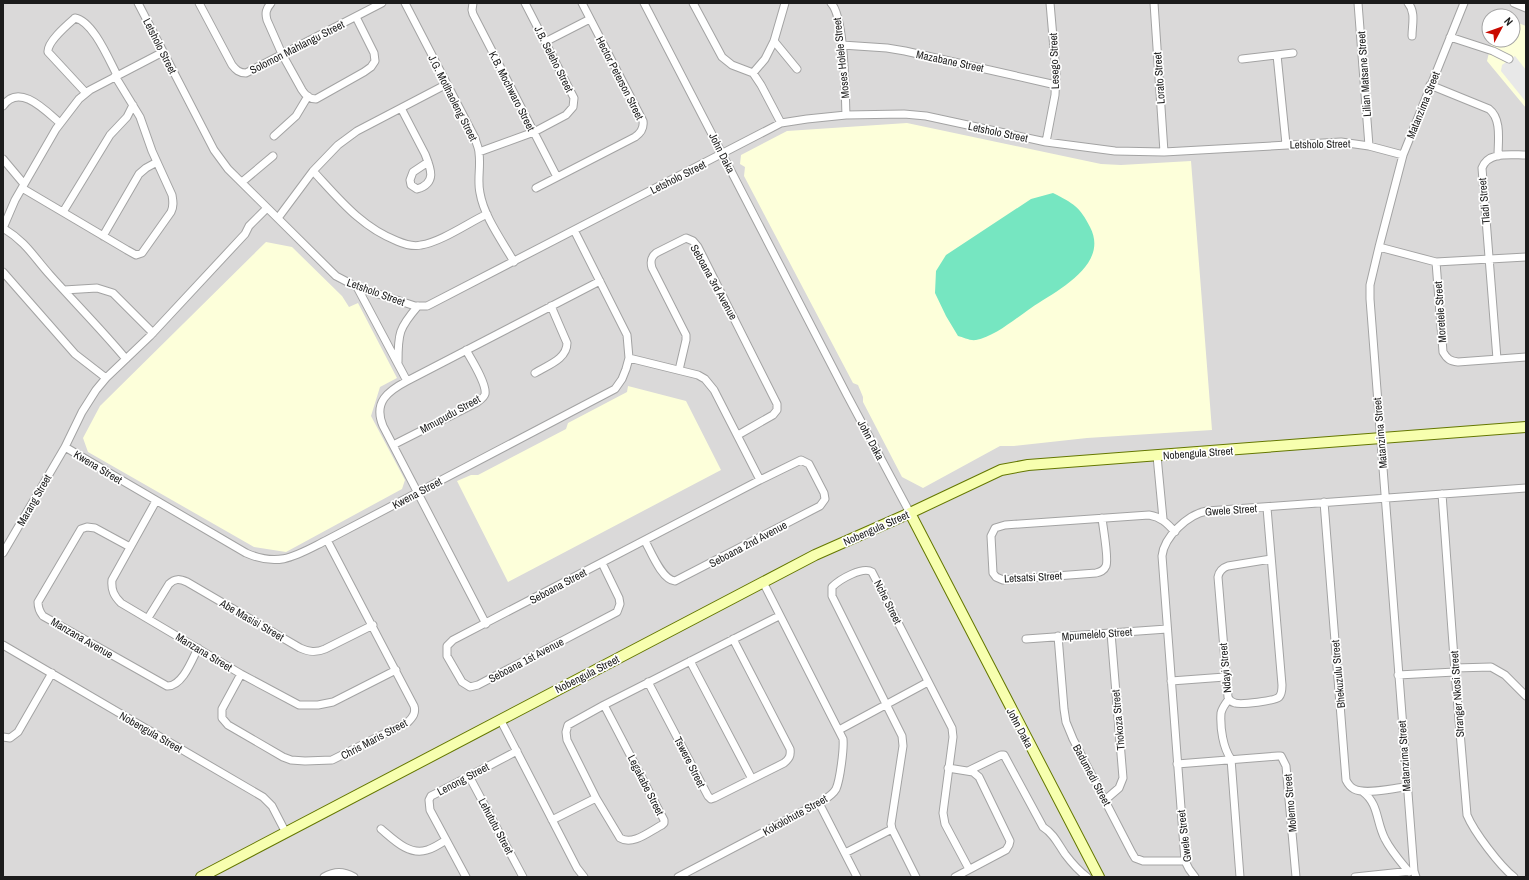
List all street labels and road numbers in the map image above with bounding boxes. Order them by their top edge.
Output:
street label: Letsholo Street [140,16,180,77]
street label: Moses Holele Street [830,16,852,99]
street label: Solomon Mahlangu Street [247,17,347,77]
street label: J.B. Seleho Street [531,23,577,95]
street label: Lilian Matsane Street [1354,30,1374,117]
street label: Lesego Street [1046,32,1062,89]
street label: Hector Peterson Street [593,34,647,122]
street label: Mazabane Street [915,47,986,75]
street label: K.B. Mochwaro Street [486,49,538,134]
street label: Lorato Street [1150,51,1168,105]
street label: J.G. Motlhaoleng Street [425,53,481,144]
street label: Matanzima Street [1403,69,1443,141]
street label: Letsholo Street [967,119,1030,145]
street label: John Daka [706,131,738,175]
street label: Letsholo Street [1290,136,1351,152]
street label: Letsholo Street [648,157,709,197]
street label: Tladi Street [1475,177,1493,225]
street label: Seboana 3rd Avenue [687,242,741,322]
street label: Letsholo Street [345,275,407,309]
street label: Moretele Street [1431,280,1449,343]
street label: Mmupudu Street [417,391,483,436]
street label: Matanzima Street [1370,396,1390,469]
street label: John Daka [855,418,887,462]
street label: Nobengula Street [1162,444,1234,462]
street label: Kwena Street [71,447,125,487]
street label: Marang Street [14,471,55,528]
street label: Kwena Street [390,474,445,512]
street label: Gwele Street [1205,501,1258,519]
street label: Nobengula Street [841,507,911,549]
street label: Seboana 2nd Avenue [707,518,789,570]
street label: Seboana Street [527,565,589,607]
street label: Letsatsi Street [1004,568,1063,586]
street label: Nche Street [871,578,905,627]
street label: Abe Masisi Street [217,596,287,644]
street label: Manzana Avenue [48,615,116,661]
street label: Mpumelelo Street [1061,625,1133,643]
street label: Manzana Street [173,630,235,675]
street label: Seboana 1st Avenue [486,634,566,686]
street label: Bhekuzulu Street [1328,639,1348,709]
street label: Ndayi Street [1216,642,1234,694]
street label: Stranger Nkosi Street [1447,650,1467,738]
street label: Nobengula Street [553,652,622,696]
street label: Thokoza Street [1108,688,1128,751]
street label: John Daka [1004,706,1036,750]
street label: Nobengula Street [117,708,185,756]
street label: Chris Maris Street [338,715,410,762]
street label: Matanzima Street [1395,720,1413,792]
street label: Tswere Street [671,734,709,790]
street label: Badumedi Street [1070,742,1114,809]
street label: Legakabe Street [625,752,667,818]
street label: Lenong Street [435,759,492,798]
street label: Molemo Street [1280,773,1300,833]
street label: Kokolohute Street [760,791,830,839]
street label: Lehututu Street [475,795,517,857]
street label: Gwele Street [1174,809,1194,863]

